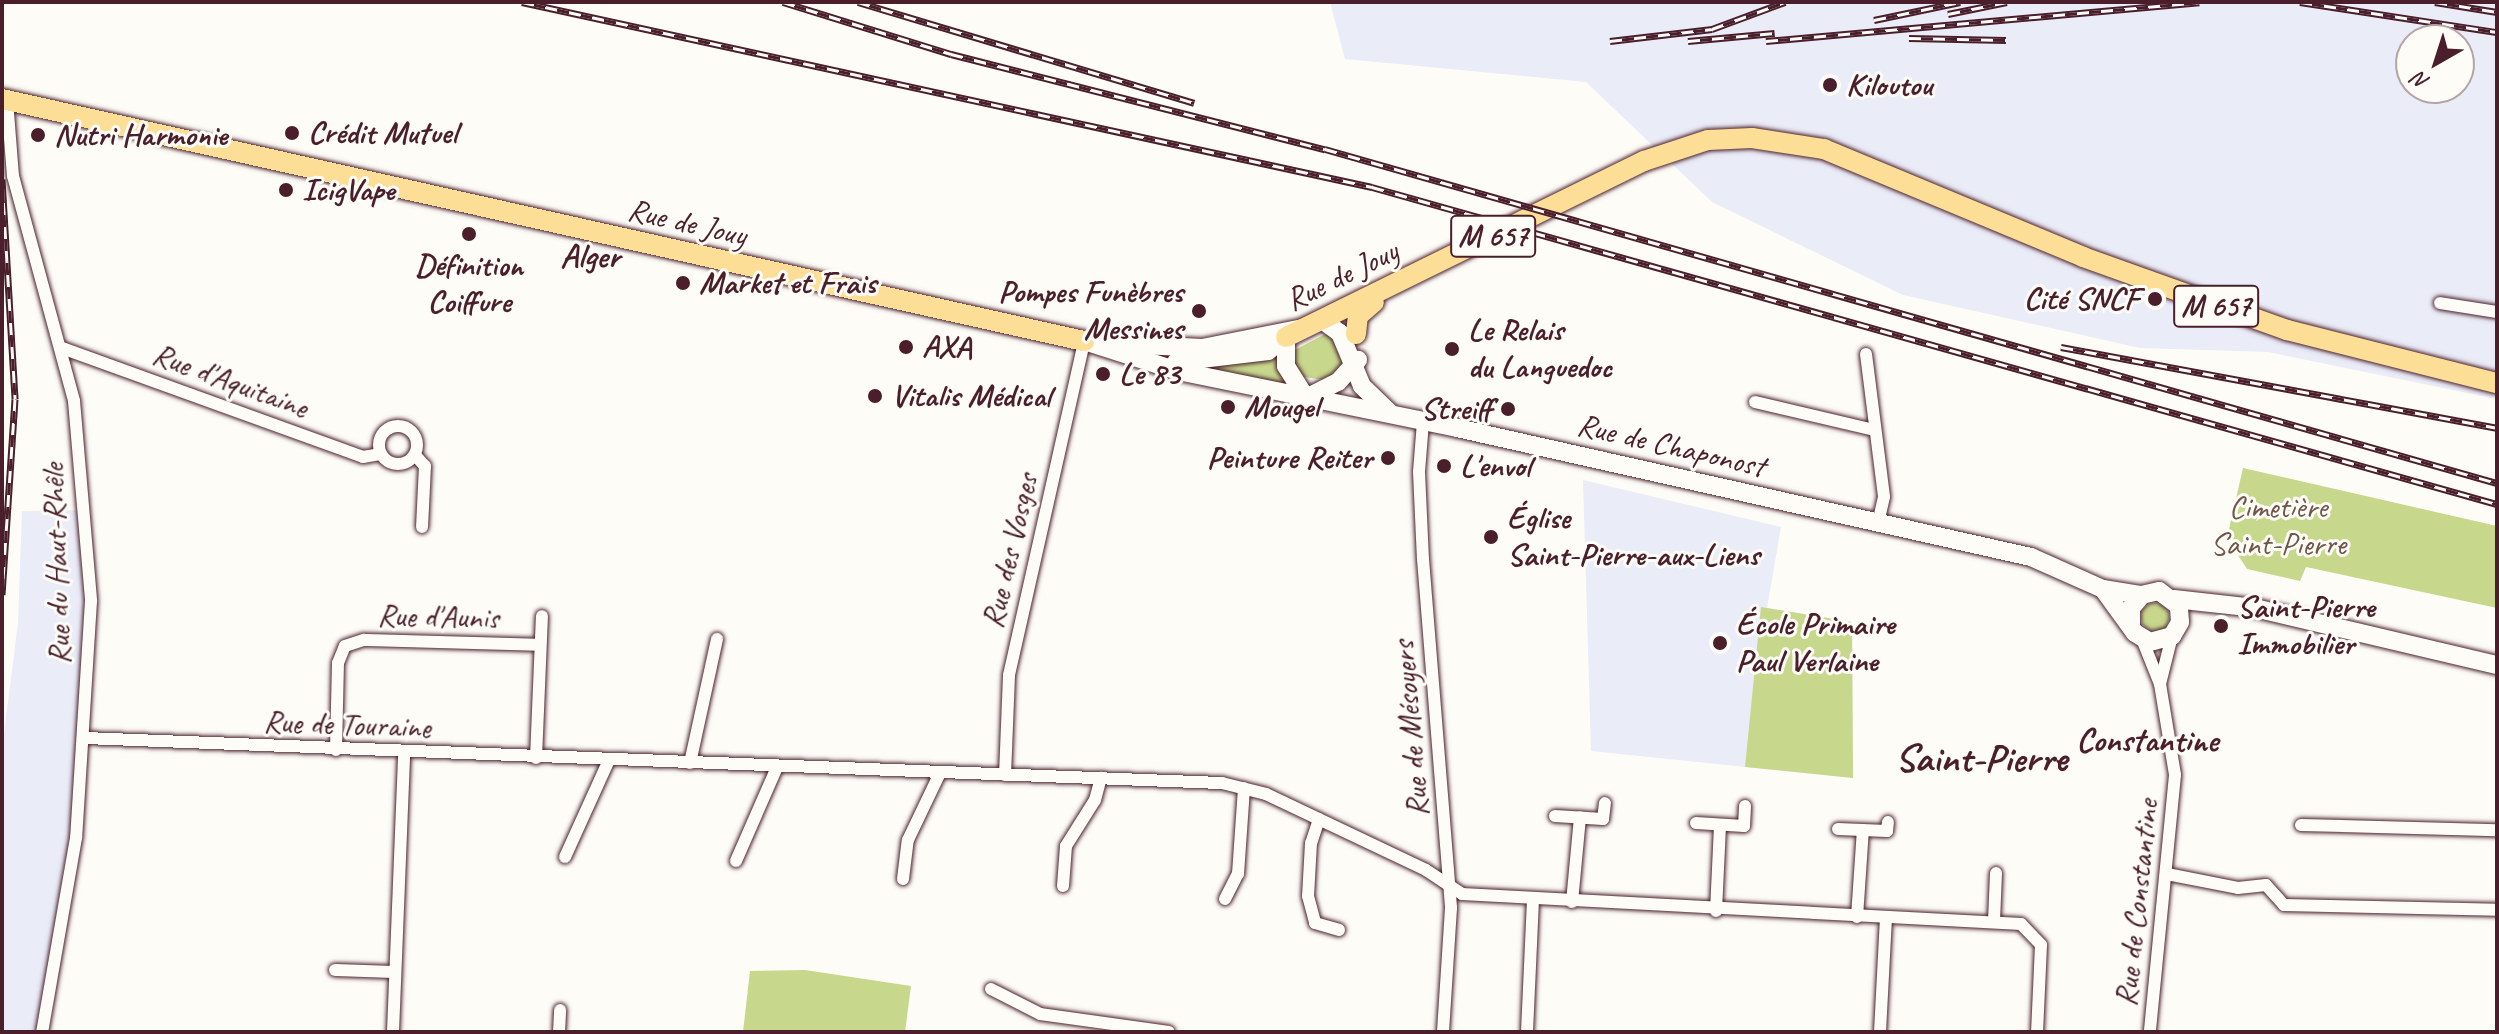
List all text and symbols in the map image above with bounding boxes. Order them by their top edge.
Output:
north arrow [2395,24,2475,104]
place label: Kiloutou [1846,66,1932,104]
text: N [2407,66,2435,96]
marker: Kiloutou [1821,76,1839,94]
place label: Crédit Mutuel [308,114,456,152]
place label: Nutri Harmonie [54,116,229,154]
marker: Crédit Mutuel [283,124,301,142]
marker: Nutri Harmonie [29,126,47,144]
place label: IcigVape [302,171,394,209]
marker: IcigVape [277,181,295,199]
street label: Rue de Jouy [624,191,750,255]
road number: M 657 [1449,210,1537,262]
marker: Définition Coiffure [460,225,478,243]
street label: Rue de Jouy [1279,232,1405,320]
district label: Alger [560,236,620,276]
place label: Définition Coiffure [415,247,523,322]
place label: Market et Frais [699,264,876,302]
marker: Market et Frais [674,274,692,292]
place label: Pompes Funèbres Messines [998,274,1183,349]
place label: Cité SNCF [2024,280,2139,318]
road number: M 657 [2172,280,2260,332]
marker: Cité SNCF [2146,290,2164,308]
marker: Pompes Funèbres Messines [1190,302,1208,320]
place label: Le Relais du Languedoc [1468,312,1613,387]
place label: AXA [922,328,971,366]
street label: Rue d'Aquitaine [147,335,313,427]
marker: AXA [897,338,915,356]
marker: Le Relais du Languedoc [1443,340,1461,358]
place label: Le 83 [1119,355,1180,393]
marker: Le 83 [1094,365,1112,383]
place label: Vitalis Médical [891,377,1051,415]
marker: Vitalis Médical [866,387,884,405]
place label: Mougel [1244,388,1319,426]
place label: Streiff [1420,390,1492,428]
marker: Mougel [1219,398,1237,416]
marker: Streiff [1499,400,1517,418]
street label: Rue de Chaponost [1573,406,1769,486]
place label: Peinture Reiter [1207,439,1372,477]
place label: L'envol [1460,447,1531,485]
marker: Peinture Reiter [1379,449,1397,467]
marker: L'envol [1435,457,1453,475]
street label: Rue du Haut-Rhêle [34,463,80,665]
street label: Rue des Vosges [974,470,1046,632]
park label: Cimetière Saint-Pierre [2210,489,2346,564]
place label: Église Saint-Pierre-aux-Liens [1507,500,1760,575]
marker: Église Saint-Pierre-aux-Liens [1482,528,1500,546]
place label: Saint-Pierre Immobilier [2237,589,2375,664]
street label: Rue d'Aunis [377,597,499,637]
place label: École Primaire Paul Verlaine [1736,606,1895,681]
marker: Saint-Pierre Immobilier [2212,617,2230,635]
marker: École Primaire Paul Verlaine [1711,634,1729,652]
street label: Rue de Mésoyers [1384,640,1438,818]
street label: Rue de Touraine [263,703,431,747]
district label: Constantine [2076,720,2218,760]
district label: Saint-Pierre [1895,734,2067,782]
street label: Rue de Constantine [2107,798,2167,1008]

